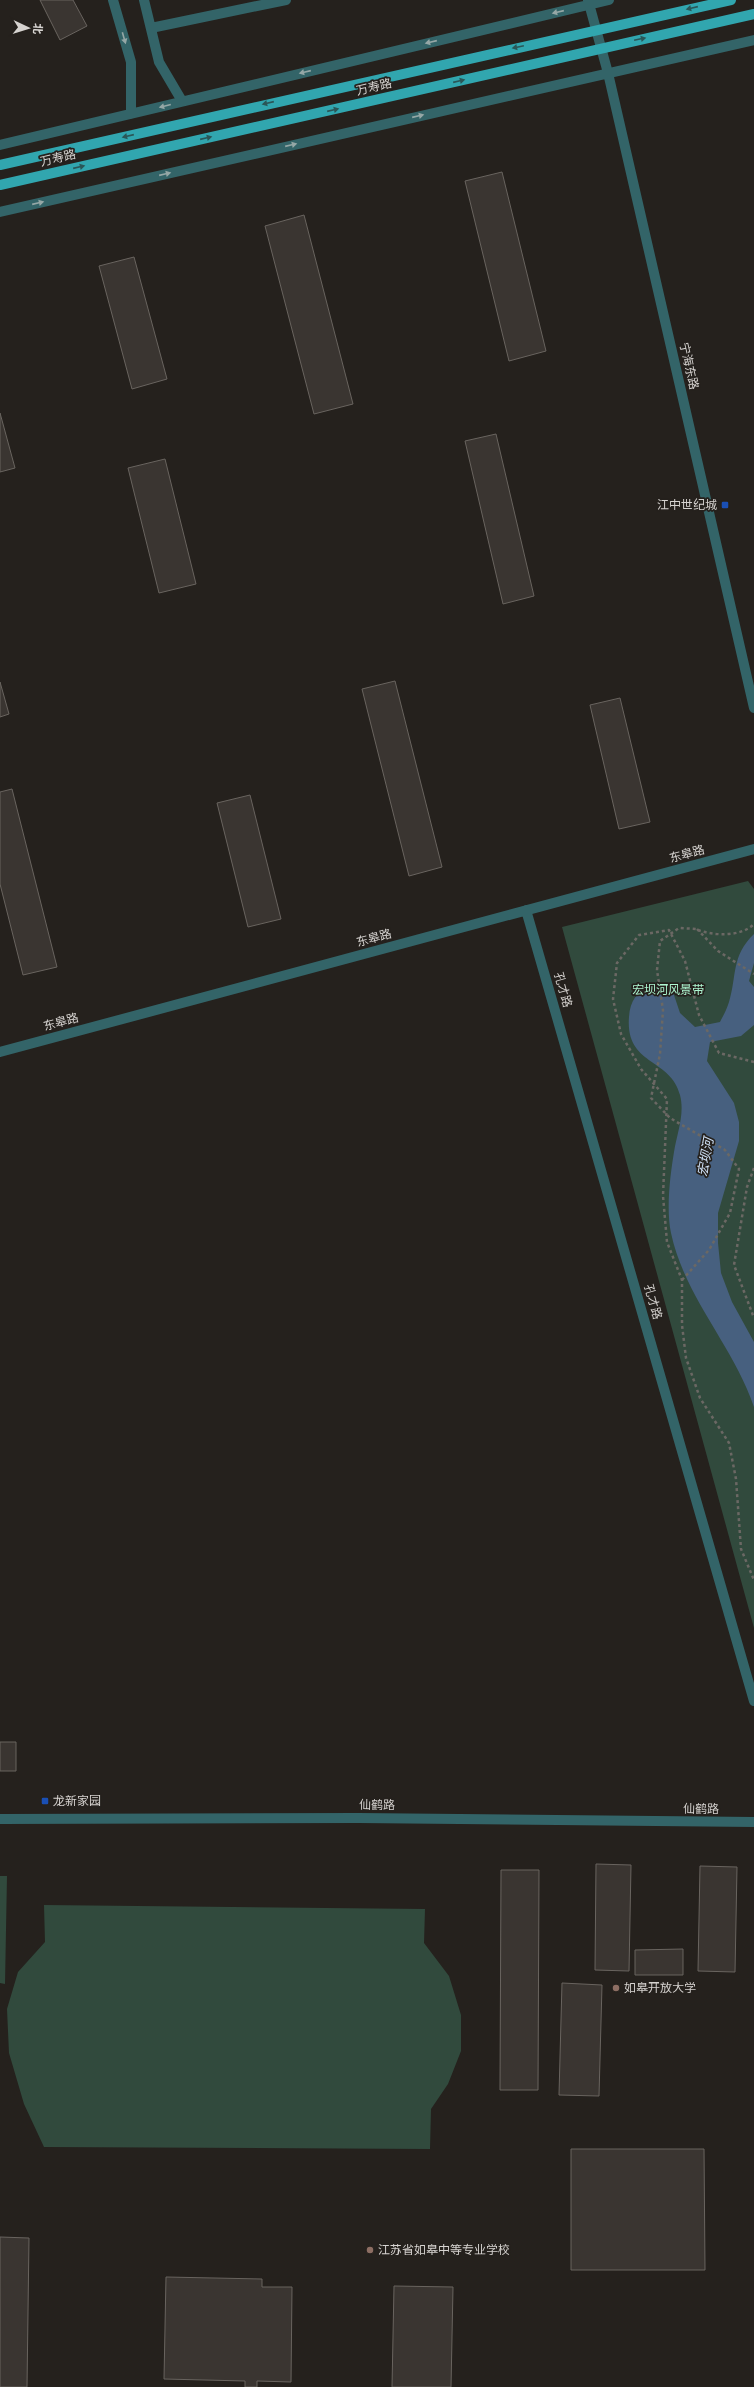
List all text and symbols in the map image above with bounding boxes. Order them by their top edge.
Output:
one-way arrow [686,6,699,12]
north arrow [8,8,48,48]
one-way arrow [552,9,564,15]
text: 北 [31,23,44,35]
one-way arrow [121,32,127,44]
one-way arrow [634,36,646,42]
one-way arrow [425,39,437,45]
one-way arrow [512,45,524,51]
one-way arrow [299,70,311,76]
street label: 万寿路 [355,76,393,98]
one-way arrow [454,78,466,84]
one-way arrow [262,101,274,107]
one-way arrow [159,103,171,109]
one-way arrow [327,106,339,112]
one-way arrow [412,112,424,118]
one-way arrow [121,133,134,139]
one-way arrow [200,135,212,141]
one-way arrow [285,141,297,147]
street label: 万寿路 [39,147,77,169]
one-way arrow [73,163,85,169]
one-way arrow [158,170,171,176]
one-way arrow [32,200,44,206]
street label: 宁海东路 [677,341,701,391]
place label: 江中世纪城 [657,498,717,512]
marker: 江中世纪城 [720,500,730,510]
street label: 东皋路 [668,843,706,865]
street label: 东皋路 [355,927,393,949]
street label: 孔才路 [551,971,575,1009]
park label: 宏坝河风景带 [632,983,704,997]
street label: 东皋路 [42,1011,80,1033]
water label: 宏坝河 [695,1134,717,1178]
street label: 孔才路 [641,1283,665,1321]
place label: 龙新家园 [53,1794,101,1808]
marker: 龙新家园 [40,1796,50,1806]
street label: 仙鹤路 [359,1798,395,1812]
street label: 仙鹤路 [683,1802,719,1816]
place label: 如皋开放大学 [624,1981,696,1995]
marker: 如皋开放大学 [611,1983,621,1993]
place label: 江苏省如皋中等专业学校 [378,2243,510,2257]
marker: 江苏省如皋中等专业学校 [365,2245,375,2255]

